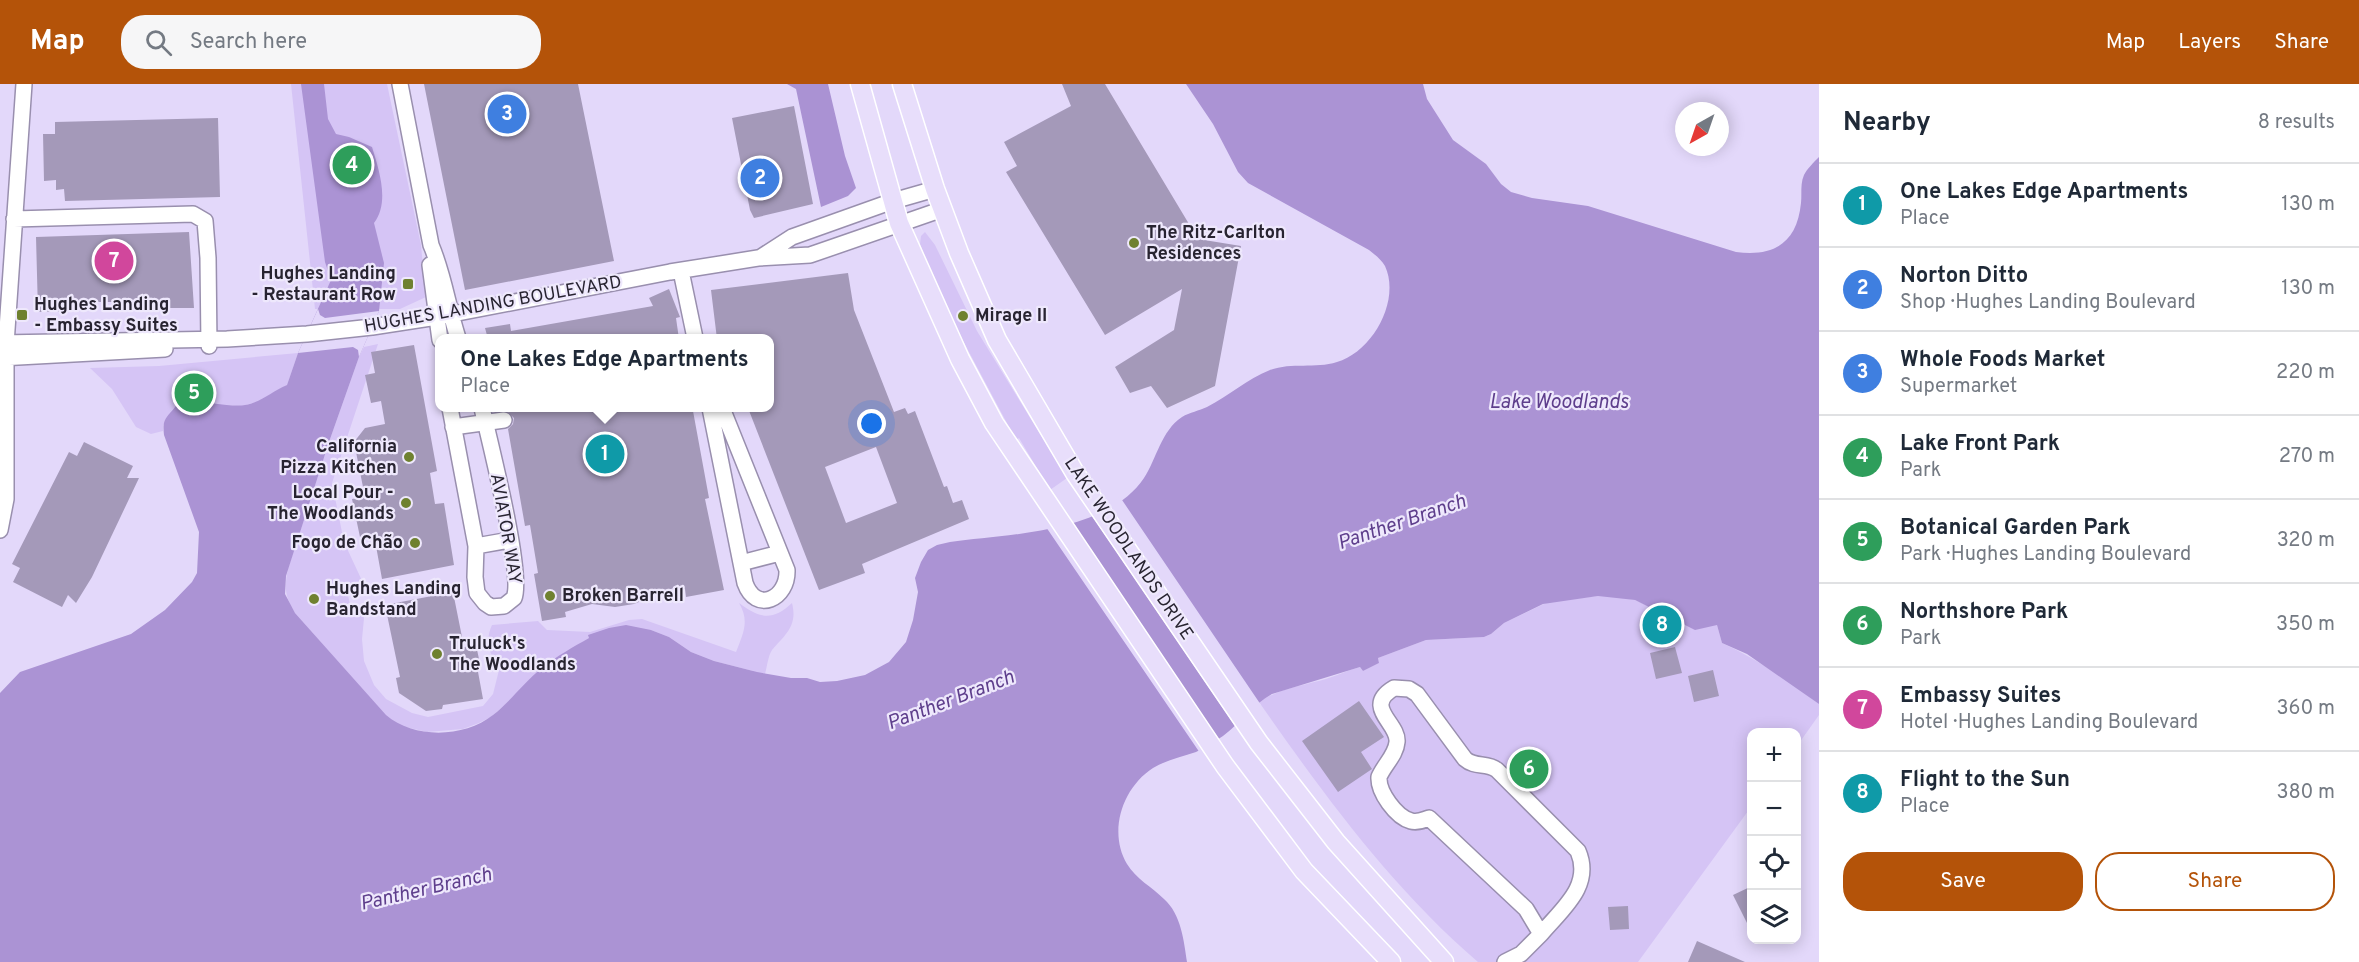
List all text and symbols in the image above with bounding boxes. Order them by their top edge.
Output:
search box [121,15,541,69]
text: Map [30,24,85,60]
icon: search [142,26,175,59]
text: Search here [190,29,307,56]
text: Map [2106,29,2145,56]
text: Layers [2178,29,2241,56]
text: Share [2274,29,2329,56]
pin: 3 [488,92,526,136]
north arrow [1675,102,1729,156]
text: Nearby [1843,107,1931,140]
text: 8 results [2258,110,2335,136]
pin: 4 [332,142,372,188]
pin: 2 [740,156,780,200]
text: One Lakes Edge Apartments [1900,179,2188,206]
text: 1 [1859,192,1867,218]
text: 130 m [2281,192,2335,218]
text: Place [1900,206,1950,232]
place label: The Ritz-Carlton Residences [1146,222,1286,266]
marker: The Ritz-Carlton Residences [1127,236,1141,250]
pin: 7 [94,238,134,284]
place label: Hughes Landing - Restaurant Row [251,263,396,307]
text: Norton Ditto [1900,263,2028,290]
street label: HUGHES LANDING BOULEVARD [362,271,624,339]
text: 2 [1856,276,1869,302]
text: 130 m [2281,276,2335,302]
marker: Hughes Landing - Restaurant Row [401,277,415,291]
text: Shop · Hughes Landing Boulevard [1900,290,2196,316]
place label: Hughes Landing - Embassy Suites [34,294,178,338]
place label: Mirage II [975,305,1047,328]
marker: Hughes Landing - Embassy Suites [15,308,29,322]
marker: Mirage II [956,309,970,323]
popup [435,334,774,412]
text: One Lakes Edge Apartments [460,347,749,374]
text: Whole Foods Market [1900,347,2105,374]
text: 3 [1857,360,1869,386]
text: 220 m [2276,360,2335,386]
pin: 5 [174,370,214,416]
text: Place [460,374,510,400]
text: Supermarket [1900,374,2017,400]
water label: Lake Woodlands [1489,390,1630,416]
your location [857,409,886,438]
text: Lake Front Park [1900,431,2060,458]
pin: 1 [586,432,624,476]
place label: California Pizza Kitchen [280,436,397,480]
text: 4 [1856,444,1869,470]
text: 270 m [2279,444,2335,470]
marker: California Pizza Kitchen [402,450,416,464]
street label: LAKE WOODLANDS DRIVE [1058,453,1198,645]
text: Park [1900,458,1941,484]
street label: AVIATOR WAY [484,472,526,586]
place label: Local Pour - The Woodlands [267,482,394,526]
water label: Panther Branch [1334,489,1470,557]
marker: Local Pour - The Woodlands [399,496,413,510]
text: Botanical Garden Park [1900,515,2131,542]
text: 5 [1856,528,1869,554]
text: 320 m [2277,528,2335,554]
place label: Fogo de Chão [291,532,403,555]
marker: Fogo de Chão [408,536,422,550]
text: Park · Hughes Landing Boulevard [1900,542,2191,568]
place label: Hughes Landing Bandstand [326,578,462,622]
place label: Broken Barrell [562,585,684,608]
marker: Broken Barrell [543,589,557,603]
marker: Hughes Landing Bandstand [307,592,321,606]
text: Northshore Park [1900,599,2068,626]
pin: 8 [1642,602,1682,648]
text: 6 [1856,612,1869,638]
text: 350 m [2276,612,2335,638]
text: Park [1900,626,1941,652]
place label: Truluck's The Woodlands [449,633,576,677]
marker: Truluck's The Woodlands [430,647,444,661]
water label: Panther Branch [884,665,1018,737]
text: Embassy Suites [1900,683,2061,710]
text: 7 [1857,696,1868,722]
text: 360 m [2277,696,2335,722]
text: Hotel · Hughes Landing Boulevard [1900,710,2198,736]
map controls [1747,728,1801,944]
button: + [1747,728,1801,782]
pin: 6 [1510,746,1549,792]
text: Flight to the Sun [1900,767,2070,794]
text: 8 [1856,780,1869,806]
text: 380 m [2276,780,2335,806]
button: − [1747,782,1801,836]
text: Place [1900,794,1950,820]
button: locate [1747,836,1801,890]
button: Save [1843,852,2083,911]
button: Share [2095,852,2335,911]
water label: Panther Branch [358,862,494,918]
button: layers [1747,890,1801,944]

